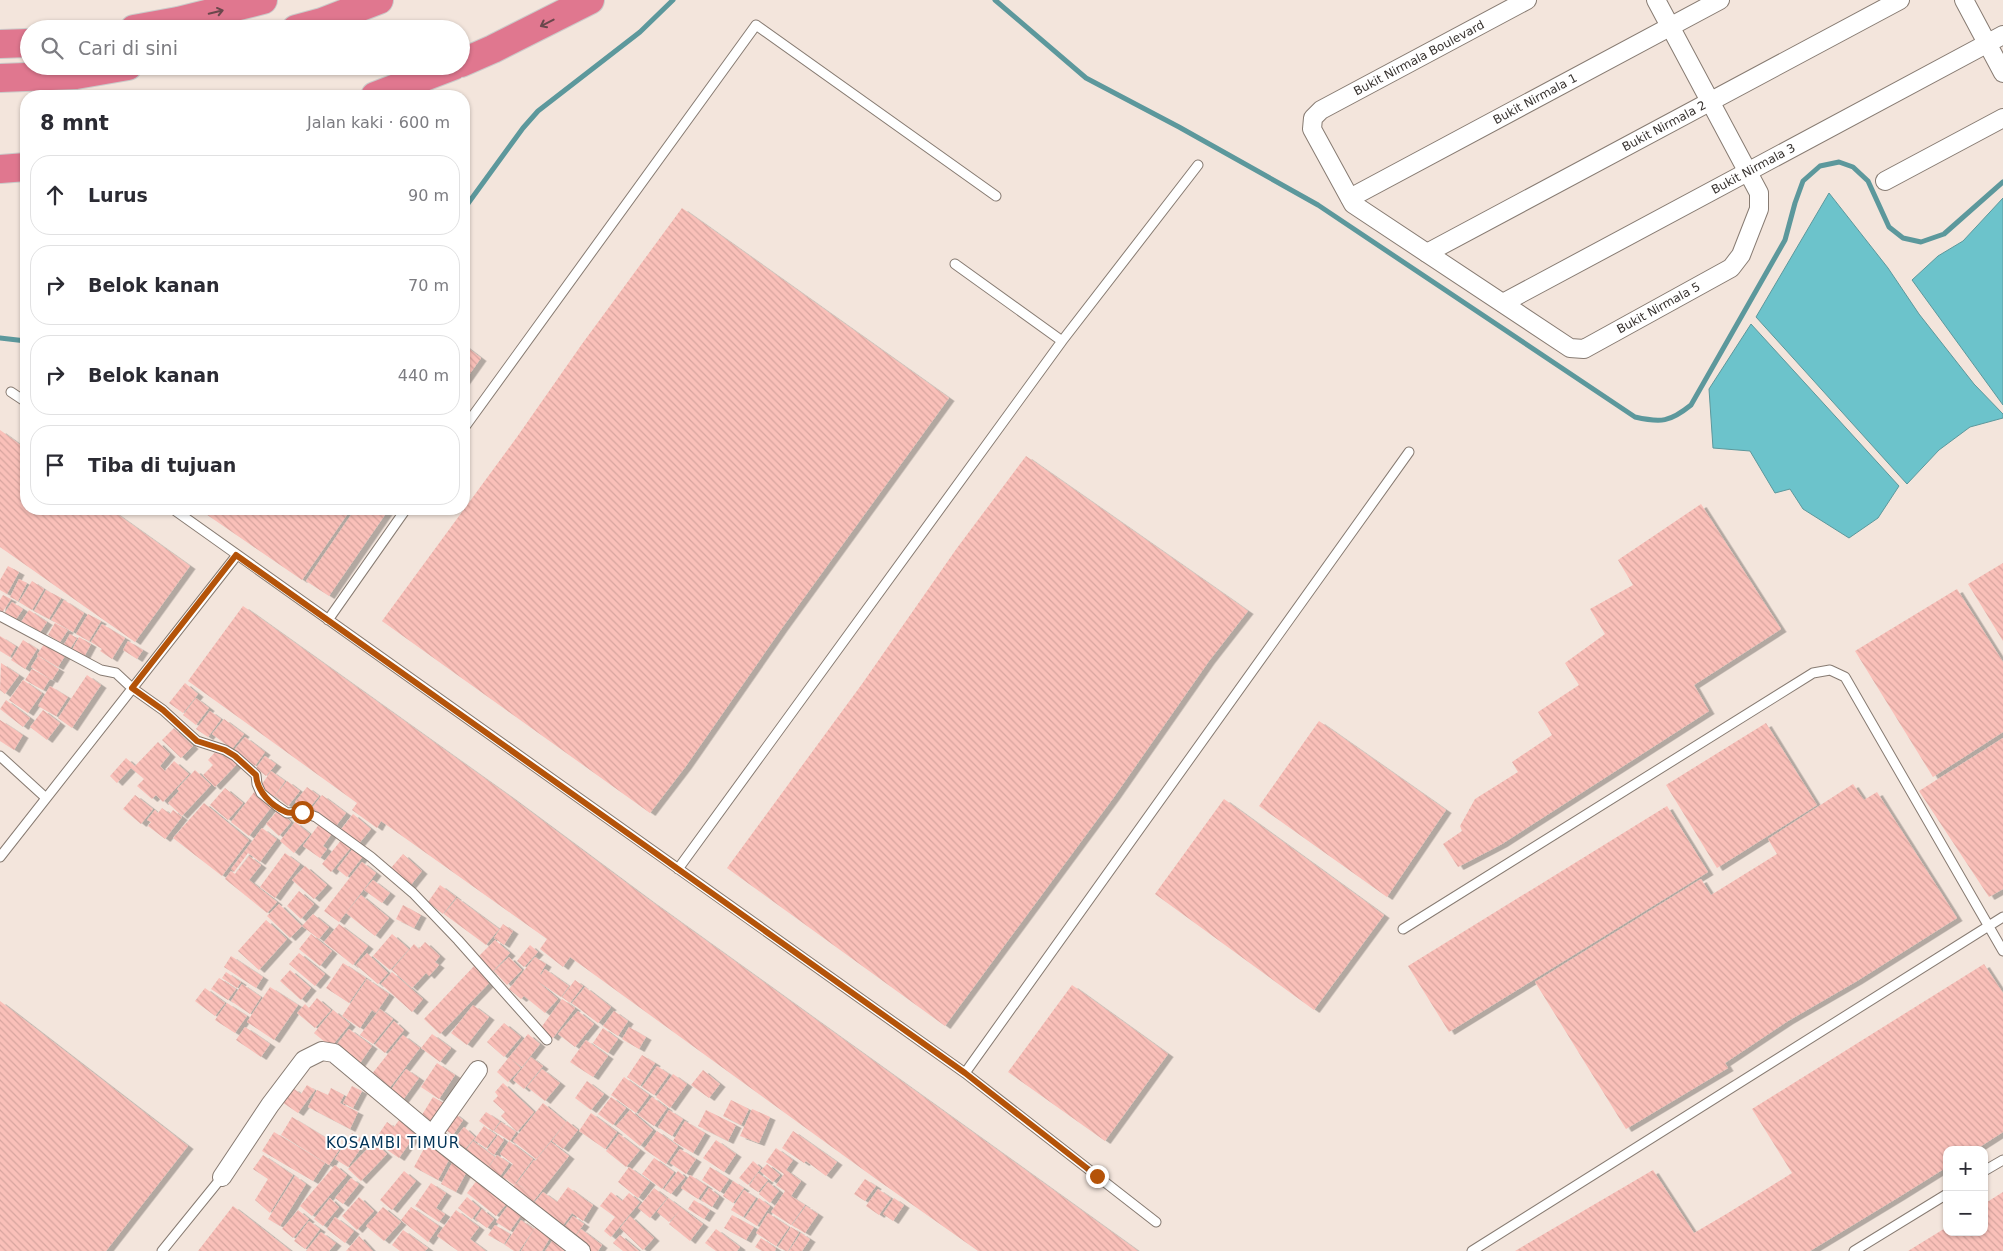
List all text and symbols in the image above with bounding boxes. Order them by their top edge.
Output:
one-way arrow [207,7,223,16]
street label: Bukit Nirmala Boulevard [1351,18,1487,98]
one-way arrow [540,19,555,28]
search box [20,20,470,75]
icon: search [38,34,66,62]
text: Cari di sini [78,37,178,59]
street label: Bukit Nirmala 1 [1491,71,1579,127]
street label: Bukit Nirmala 2 [1620,98,1708,154]
text: 8 mnt [40,111,109,135]
text: Jalan kaki · 600 m [307,113,450,132]
street label: Bukit Nirmala 3 [1709,141,1798,197]
icon: ahead [41,181,69,209]
text: Lurus [88,184,148,206]
text: 90 m [408,186,449,205]
icon: right [41,271,69,299]
text: Belok kanan [88,274,220,296]
text: 70 m [408,276,449,295]
street label: Bukit Nirmala 5 [1614,279,1703,336]
icon: right [41,361,69,389]
text: Belok kanan [88,364,220,386]
text: 440 m [398,366,449,385]
icon: arrive [41,451,69,479]
text: Tiba di tujuan [88,454,236,476]
route start [291,801,314,824]
district label: KOSAMBI TIMUR [326,1134,460,1152]
map controls [1943,1146,1988,1236]
button: + [1943,1146,1988,1191]
route end [1086,1165,1109,1188]
button: − [1943,1191,1988,1236]

